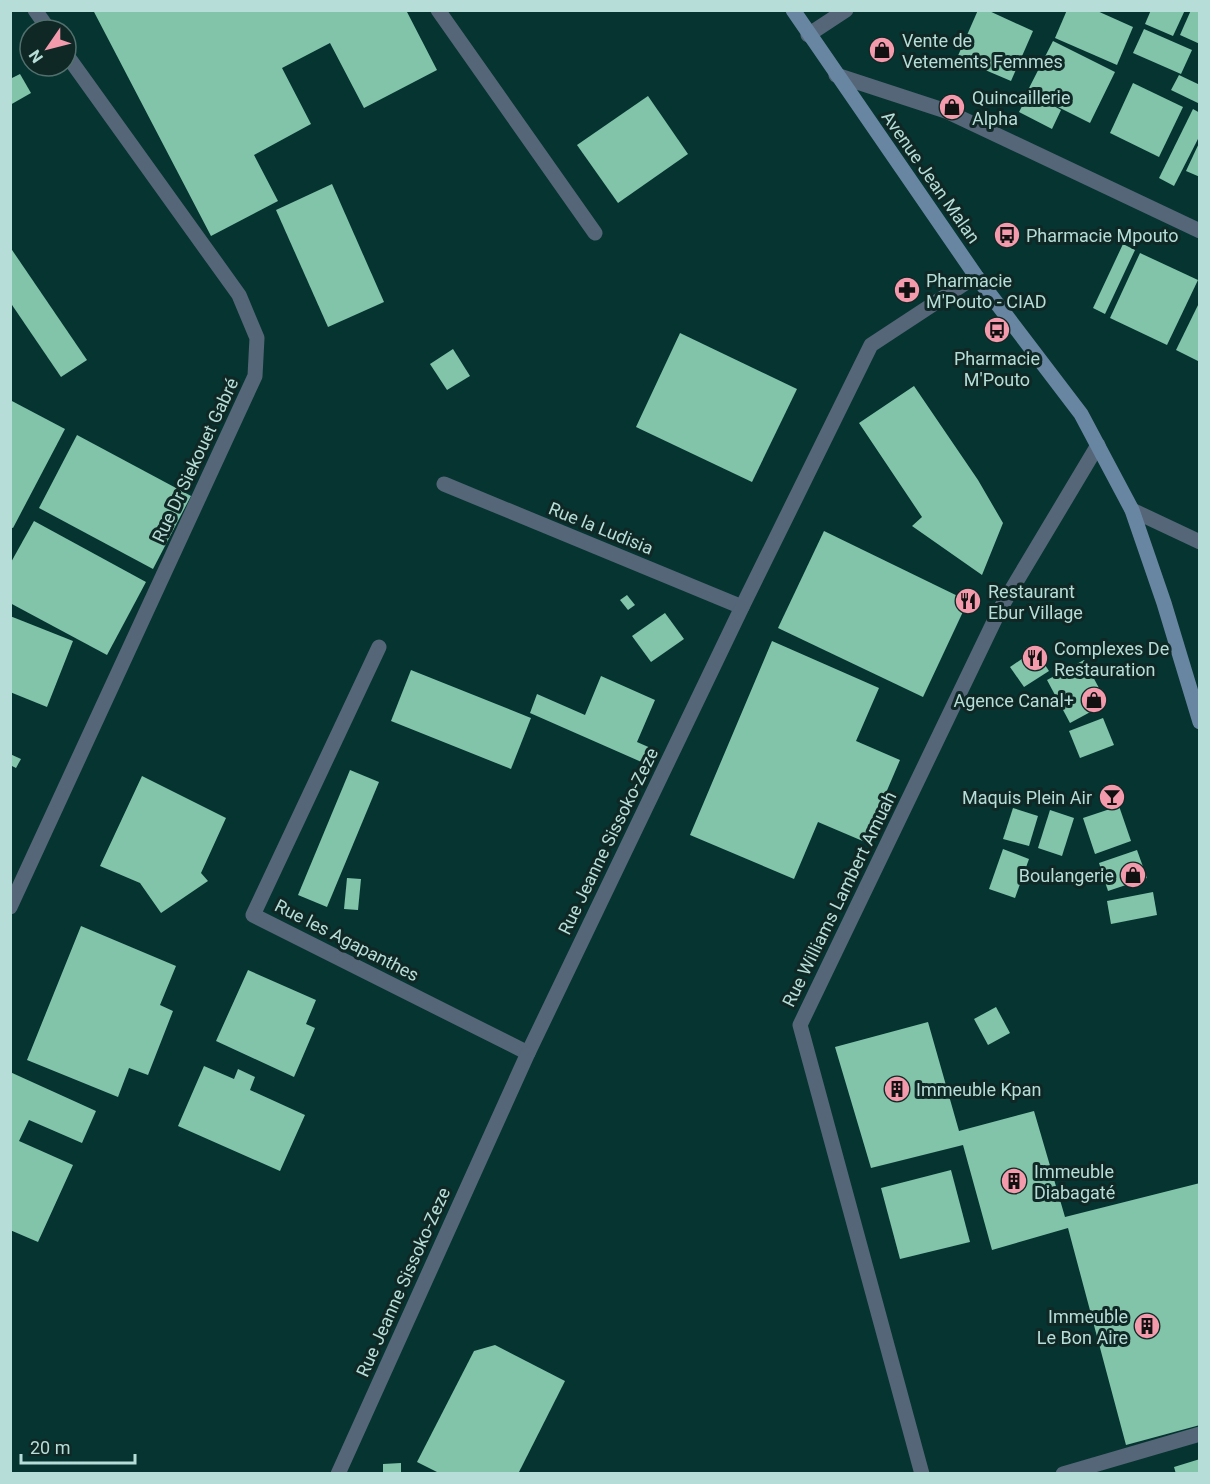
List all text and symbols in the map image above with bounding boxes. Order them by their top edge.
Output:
north arrow [18,18,78,78]
place label: Vente de Vetements Femmes [902,30,1063,72]
shop icon: Vente de Vetements Femmes [867,35,897,65]
text: N [25,46,47,66]
place label: Quincaillerie Alpha [972,87,1071,129]
shop icon: Quincaillerie Alpha [937,92,967,122]
street label: Avenue Jean Malan [877,107,985,247]
bus stop icon: Pharmacie Mpouto [992,220,1022,250]
place label: Pharmacie Mpouto [1026,225,1179,246]
place label: Pharmacie M'Pouto - CIAD [926,270,1047,312]
pharmacy icon: Pharmacie M'Pouto - CIAD [892,275,922,305]
bus stop icon: Pharmacie M'Pouto [982,315,1012,345]
place label: Pharmacie M'Pouto [954,348,1040,390]
street label: Rue Dr Siekouet Gabré [148,375,242,545]
street label: Rue la Ludisia [546,497,656,559]
place label: Restaurant Ebur Village [988,581,1083,623]
restaurant icon: Restaurant Ebur Village [953,586,983,616]
place label: Complexes De Restauration [1054,638,1169,680]
restaurant icon: Complexes De Restauration [1020,643,1050,673]
shop icon: Agence Canal+ [1079,685,1109,715]
place label: Agence Canal+ [953,690,1074,711]
street label: Rue Jeanne Sissoko-Zeze [554,744,662,938]
bar icon: Maquis Plein Air [1097,782,1127,812]
place label: Maquis Plein Air [962,787,1092,808]
street label: Rue Williams Lambert Amuah [778,788,900,1010]
shop icon: Boulangerie [1118,860,1148,890]
place label: Boulangerie [1019,865,1114,886]
street label: Rue les Agapanthes [271,895,423,985]
building icon: Immeuble Kpan [882,1074,912,1104]
place label: Immeuble Kpan [916,1079,1041,1100]
place label: Immeuble Diabagaté [1034,1161,1115,1203]
building icon: Immeuble Diabagaté [999,1166,1029,1196]
street label: Rue Jeanne Sissoko-Zeze [352,1184,454,1380]
place label: Immeuble Le Bon Aire [1037,1306,1128,1348]
building icon: Immeuble Le Bon Aire [1132,1311,1162,1341]
scale bar [21,1427,135,1465]
text: 20 m [30,1437,70,1458]

